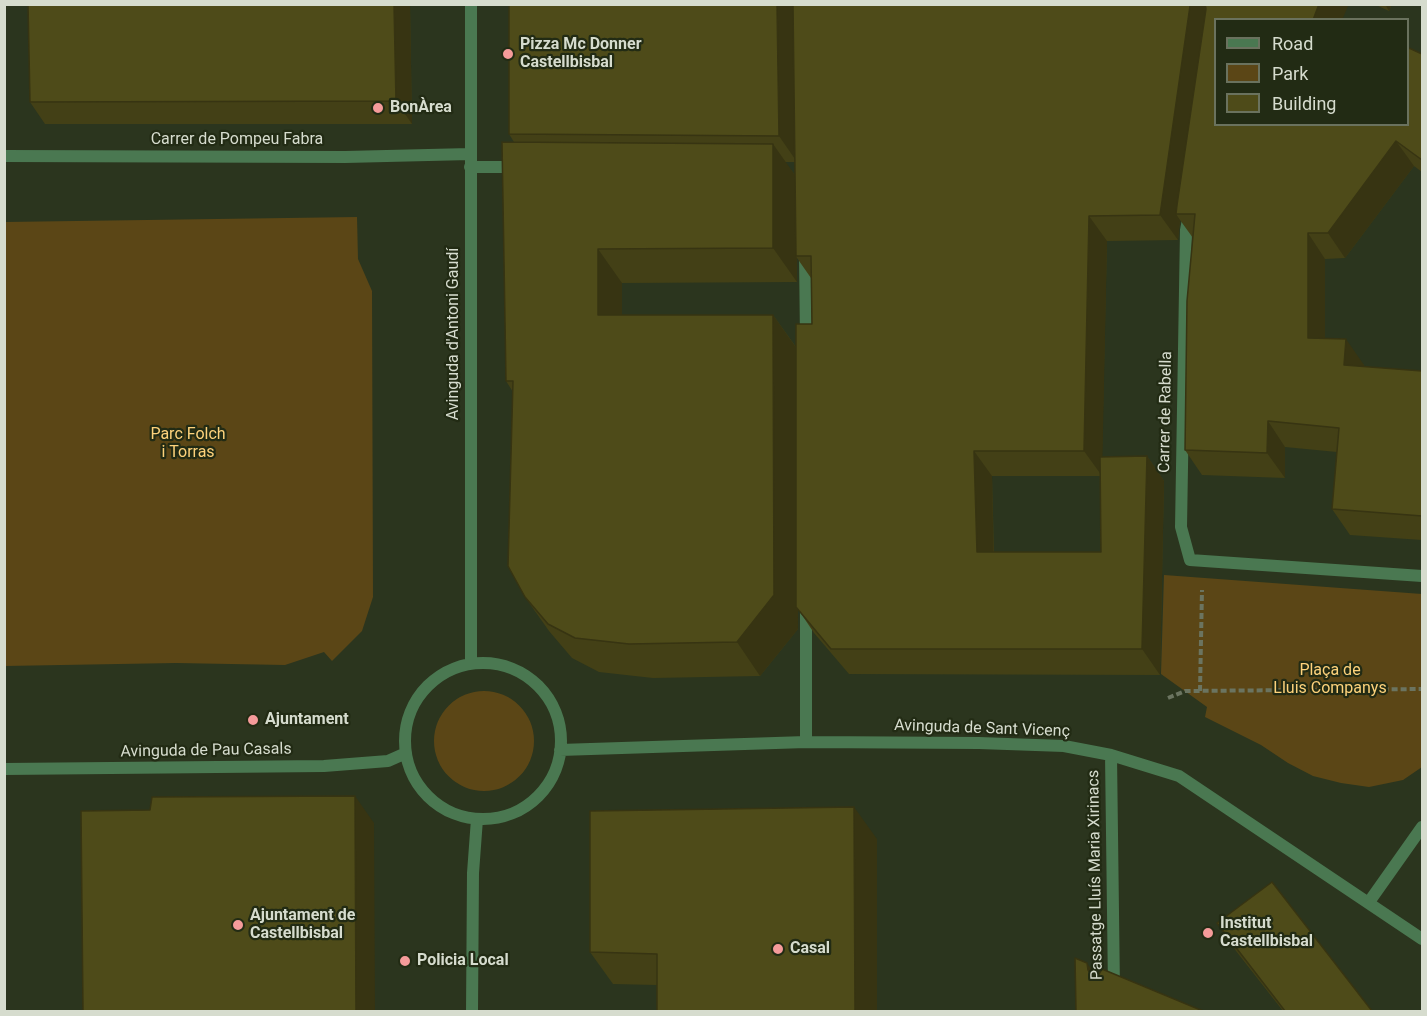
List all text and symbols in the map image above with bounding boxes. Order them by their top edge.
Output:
legend [1214,18,1409,126]
text: Road [1272,33,1313,54]
place label: Pizza Mc Donner Castellbisbal [520,35,642,73]
marker: Pizza Mc Donner Castellbisbal [501,47,515,61]
text: Park [1272,63,1308,84]
text: Building [1272,93,1336,114]
place label: BonÀrea [390,98,452,118]
marker: BonÀrea [371,101,385,115]
street label: Carrer de Pompeu Fabra [151,130,323,150]
street label: Avinguda d'Antoni Gaudí [444,248,464,420]
street label: Carrer de Rabella [1155,351,1177,473]
park label: Parc Folch i Torras [150,425,226,463]
park label: Plaça de Lluis Companys [1273,661,1387,699]
place label: Ajuntament [265,710,349,730]
marker: Ajuntament [246,713,260,727]
street label: Avinguda de Sant Vicenç [894,716,1070,742]
street label: Avinguda de Pau Casals [120,740,292,762]
street label: Passatge Lluís Maria Xirinacs [1085,770,1107,980]
place label: Ajuntament de Castellbisbal [250,906,355,944]
place label: Institut Castellbisbal [1220,914,1313,952]
marker: Ajuntament de Castellbisbal [231,918,245,932]
marker: Institut Castellbisbal [1201,926,1215,940]
place label: Casal [790,939,830,959]
marker: Casal [771,942,785,956]
place label: Policia Local [417,951,509,971]
marker: Policia Local [398,954,412,968]

